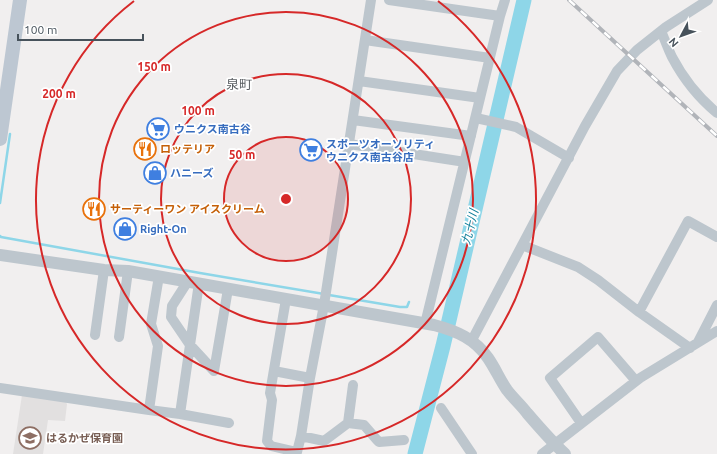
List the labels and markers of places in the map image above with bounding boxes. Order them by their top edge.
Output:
supermarket icon: ウニクス南古谷 [145,116,171,142]
place label: ウニクス南古谷 [174,123,251,135]
restaurant icon: ロッテリア [132,136,158,162]
supermarket icon: スポーツオーソリティ ウニクス南古谷店 [298,137,324,163]
place label: スポーツオーソリティ ウニクス南古谷店 [326,138,435,163]
place label: ロッテリア [160,143,215,155]
shop icon: ハニーズ [142,160,168,186]
place label: ハニーズ [170,167,213,179]
centre of rings [279,192,293,206]
restaurant icon: サーティーワン アイスクリーム [81,196,107,222]
place label: サーティーワン アイスクリーム [110,203,265,215]
shop icon: Right-On [112,216,138,242]
place label: Right-On [140,223,187,235]
school or university icon: はるかぜ保育園 [17,425,43,451]
place label: はるかぜ保育園 [46,432,123,444]

